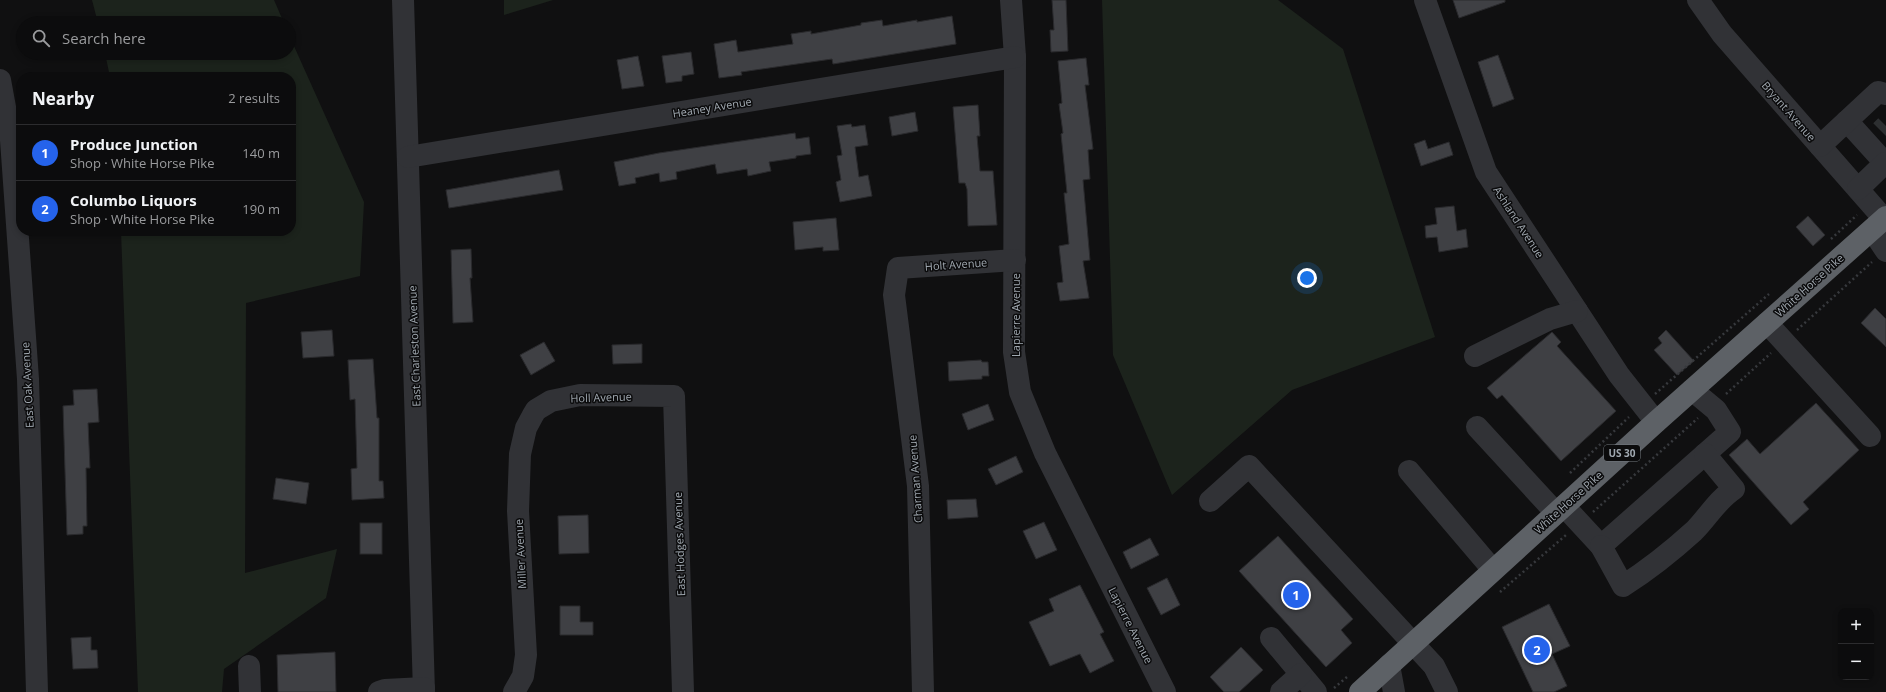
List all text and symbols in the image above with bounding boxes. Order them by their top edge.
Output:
search box [16,16,296,60]
icon: search [30,27,52,49]
text: Search here [62,28,146,48]
street label: Bryant Avenue [1759,78,1819,144]
text: Nearby [32,87,94,110]
text: 2 results [228,89,280,107]
street label: Heaney Avenue [671,93,753,121]
text: Produce Junction [70,134,198,154]
text: 1 [41,144,49,162]
text: 140 m [242,144,280,162]
text: Shop · White Horse Pike [70,154,214,172]
street label: Ashland Avenue [1490,183,1548,261]
text: Columbo Liquors [70,190,197,210]
text: 2 [41,200,49,218]
text: 190 m [242,200,280,218]
text: Shop · White Horse Pike [70,210,214,228]
street label: White Horse Pike [1771,250,1847,320]
street label: Holt Avenue [924,254,988,274]
your location [1297,268,1317,288]
street label: Lapierre Avenue [1008,273,1023,357]
street label: East Charleston Avenue [404,285,424,407]
street label: East Oak Avenue [17,342,37,428]
street label: Holl Avenue [570,388,632,406]
street label: Charman Avenue [904,434,926,524]
road number: US 30 [1604,445,1640,461]
street label: White Horse Pike [1530,467,1606,537]
street label: East Hodges Avenue [670,492,688,596]
street label: Miller Avenue [511,519,529,589]
pin: 1 [1283,580,1309,610]
street label: Lapierre Avenue [1105,584,1157,666]
map controls [1838,608,1874,680]
button: + [1838,608,1874,644]
pin: 2 [1524,635,1550,665]
button: − [1838,644,1874,680]

